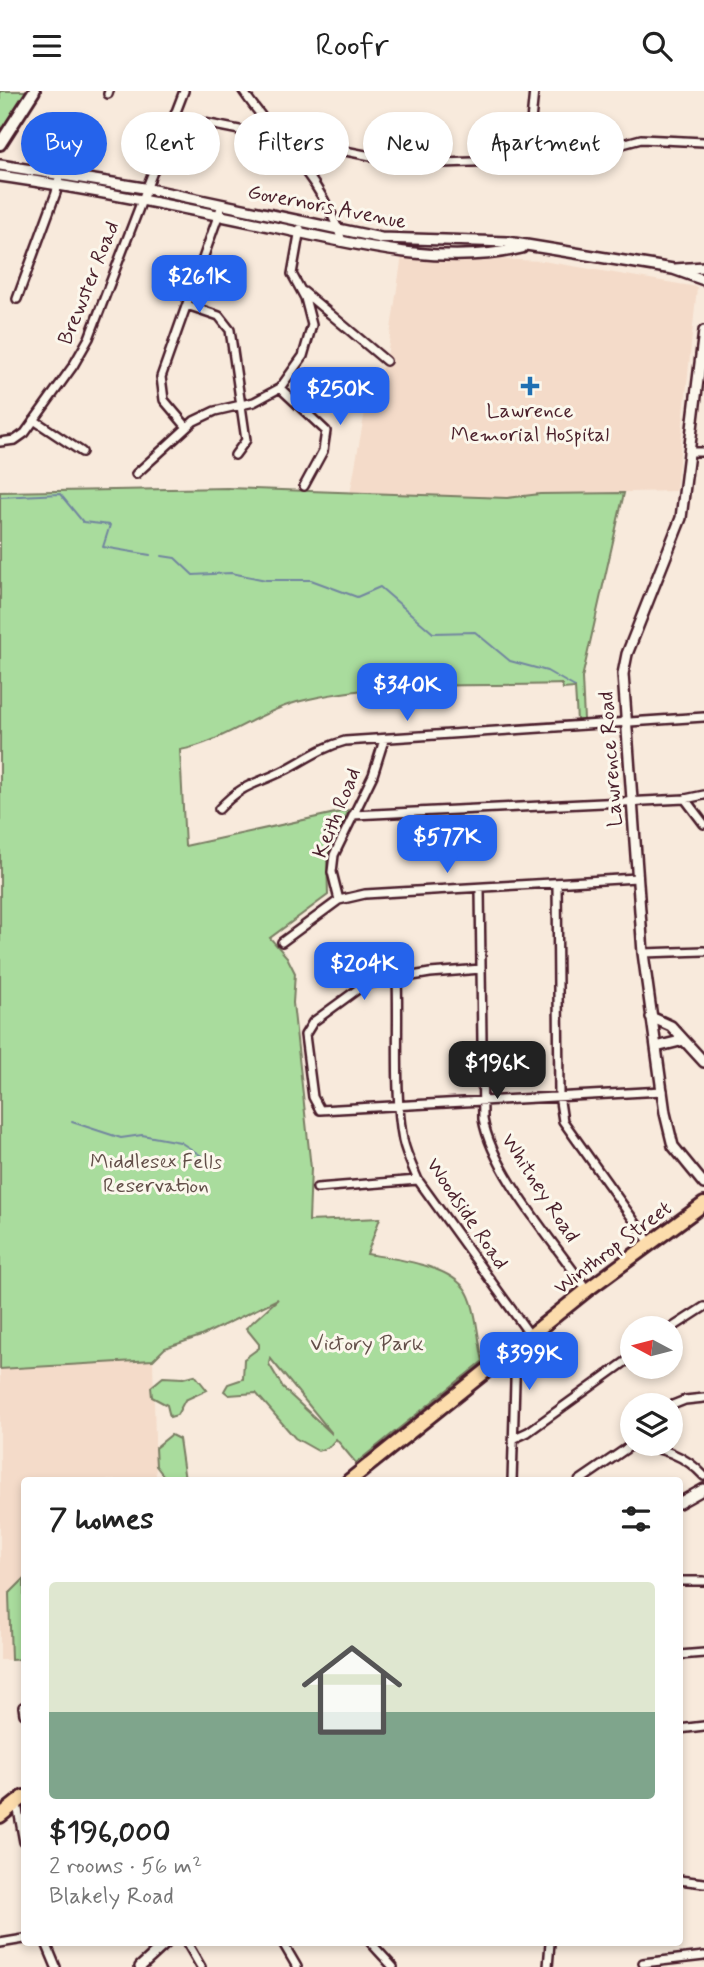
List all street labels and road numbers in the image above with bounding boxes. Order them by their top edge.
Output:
street label: Governors Avenue [245,178,409,236]
street label: Brewster Road [52,217,126,349]
street label: Lawrence Road [592,690,630,828]
street label: Keith Road [306,764,368,862]
street label: Whitney Road [494,1128,586,1248]
street label: Woodside Road [419,1153,515,1275]
street label: Winthrop Street [548,1194,678,1302]

